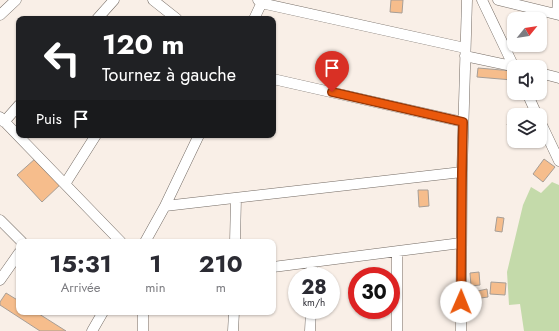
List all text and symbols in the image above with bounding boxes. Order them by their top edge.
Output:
north arrow [507,12,547,52]
map controls [507,12,547,148]
text: 120 m [102,24,185,65]
icon: left [36,32,88,84]
pin [315,51,349,92]
icon: arrive [321,57,343,79]
button: sound [507,60,547,100]
text: Tournez à gauche [102,62,236,88]
text: Puis [36,108,62,130]
icon: arrive [70,108,92,130]
button: layers [507,108,547,148]
text: 15:31 [49,246,112,281]
text: 1 [149,246,161,281]
text: 210 [199,246,243,281]
speed limit sign: 30 [348,267,400,319]
text: 28 [301,273,327,302]
text: Arrivée [61,278,100,297]
text: min [145,278,166,297]
text: m [216,278,226,297]
position arrow [440,281,482,323]
text: km/h [303,295,325,310]

